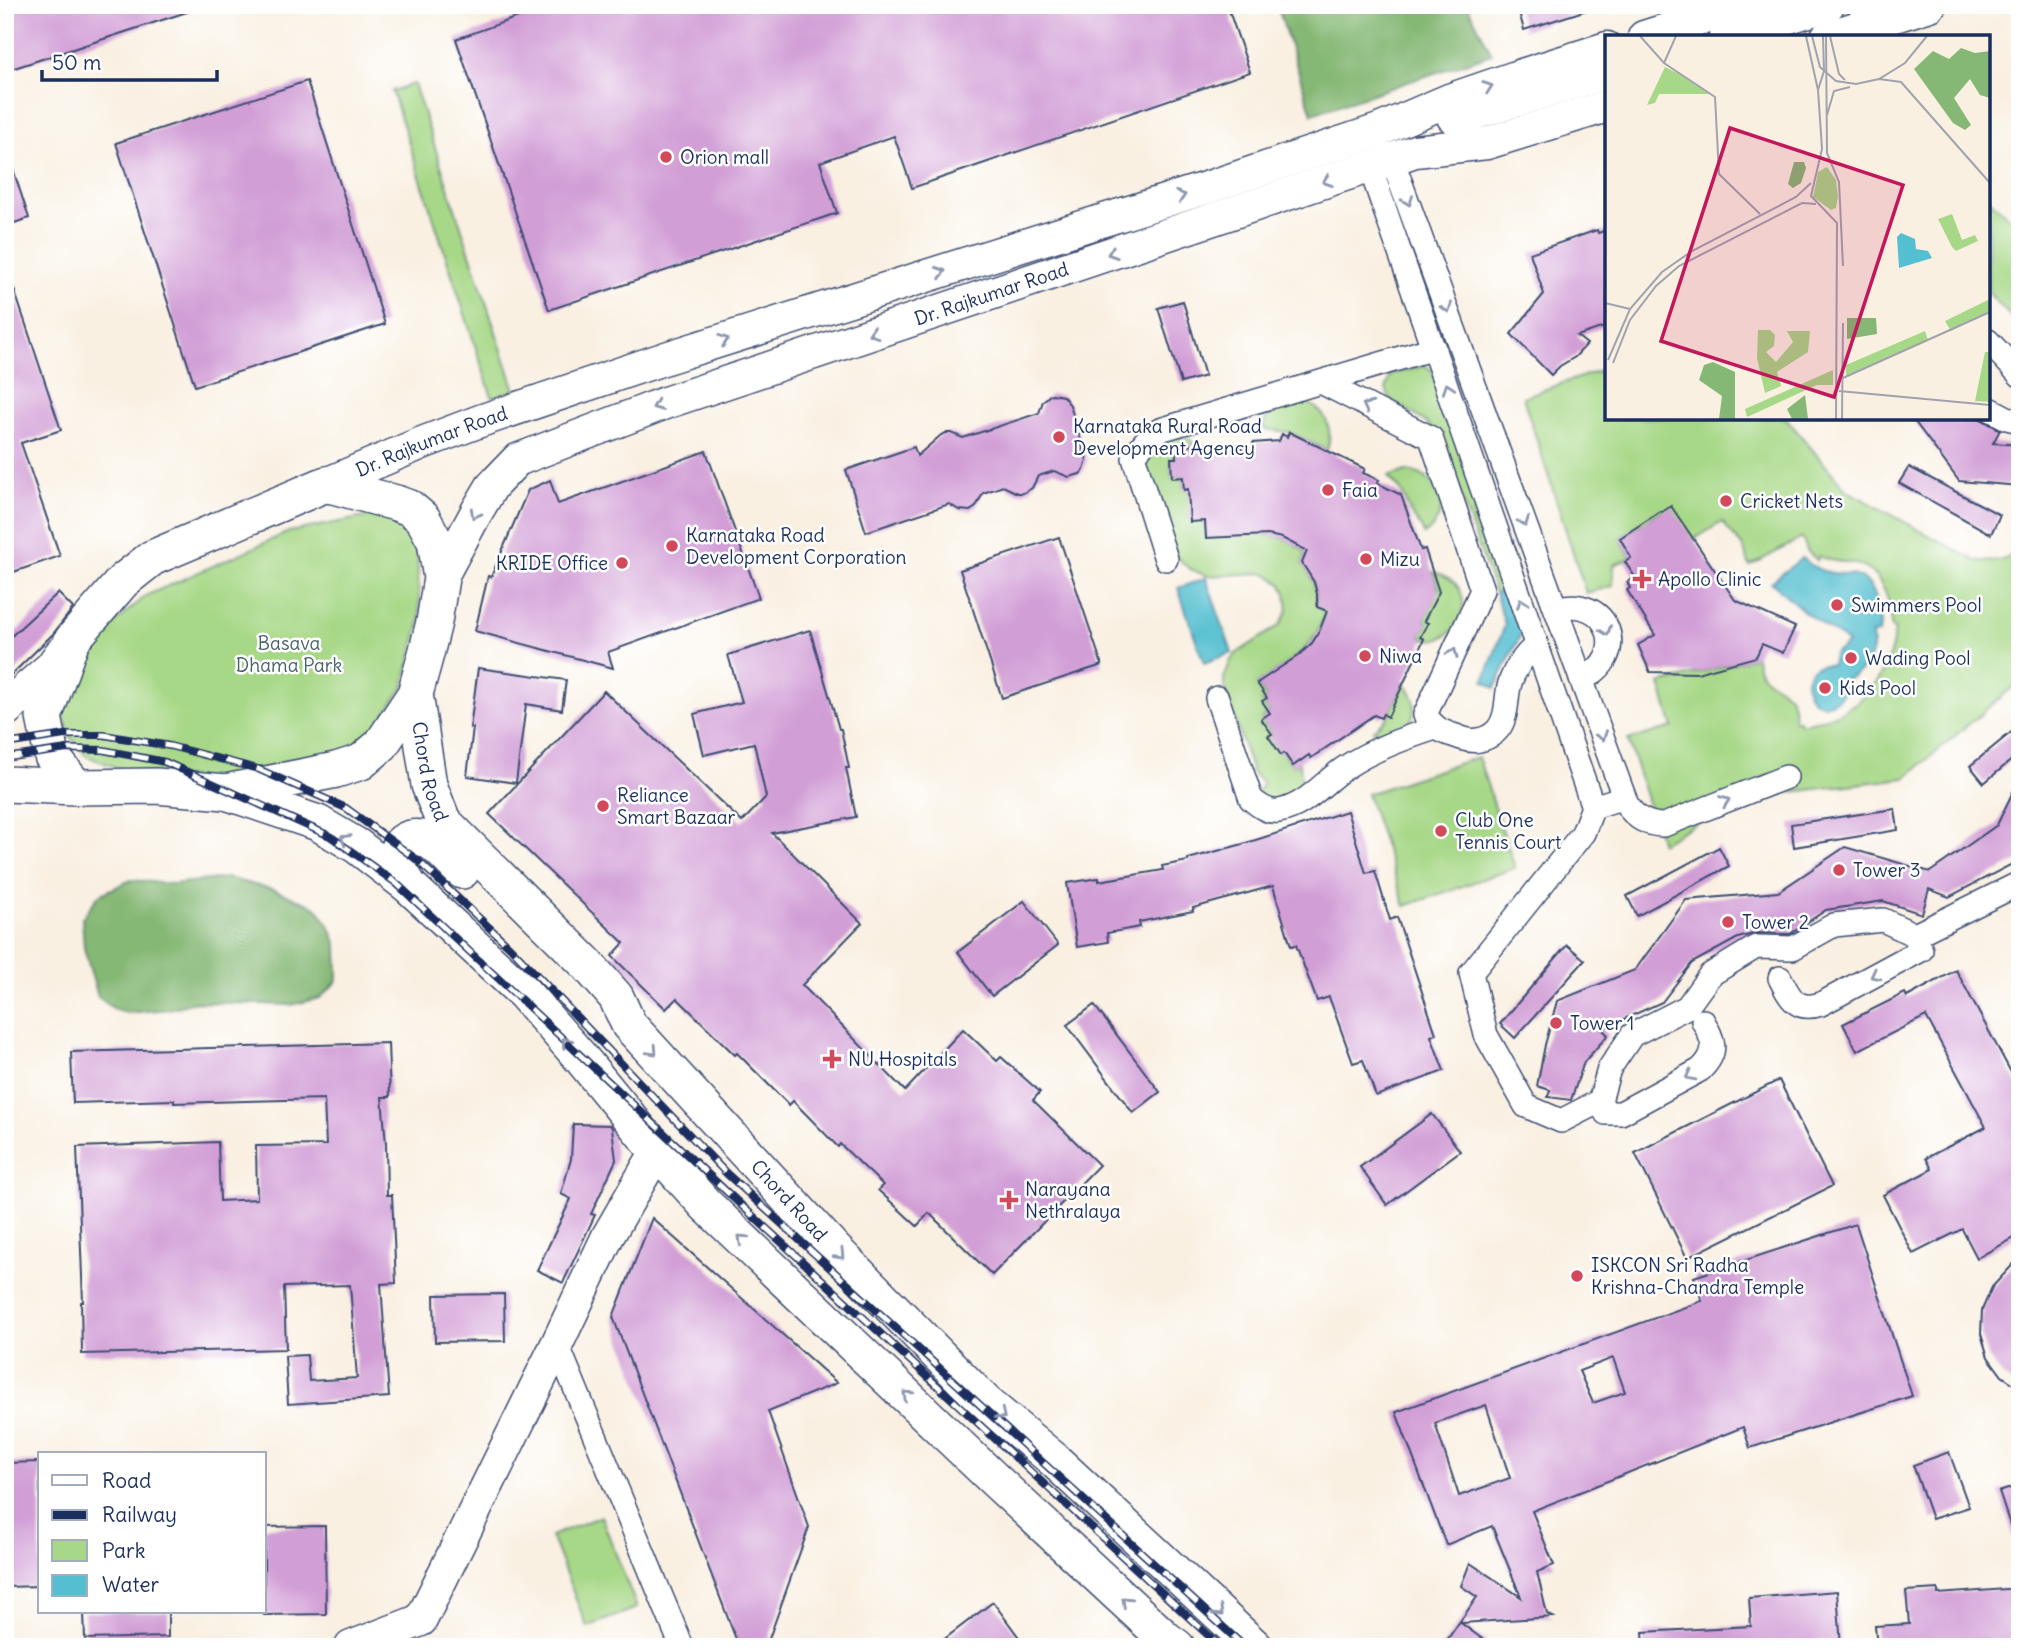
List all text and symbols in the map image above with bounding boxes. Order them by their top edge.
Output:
inset map [1605,35,1990,420]
scale bar [42,38,217,82]
text: 50 m [52,49,101,76]
one-way arrow [1481,81,1493,95]
place label: Orion mall [680,145,769,169]
marker: Orion mall [658,149,674,165]
one-way arrow [1322,173,1334,187]
one-way arrow [1174,190,1187,204]
one-way arrow [1400,195,1414,207]
one-way arrow [1106,245,1118,259]
street label: Dr. Rajkumar Road [911,257,1071,330]
one-way arrow [934,265,946,280]
one-way arrow [1439,301,1453,313]
one-way arrow [867,325,879,339]
one-way arrow [717,334,729,348]
one-way arrow [1442,383,1456,395]
one-way arrow [652,398,664,412]
one-way arrow [1362,400,1374,414]
street label: Dr. Rajkumar Road [352,401,510,482]
place label: Karnataka Rural Road Development Agency [1073,414,1262,460]
marker: Karnataka Rural Road Development Agency [1051,429,1067,445]
place label: Faia [1342,478,1378,502]
marker: Faia [1320,482,1336,498]
place label: Cricket Nets [1740,489,1843,513]
marker: Cricket Nets [1718,493,1734,509]
one-way arrow [470,507,483,519]
one-way arrow [1516,515,1530,527]
place label: Karnataka Road Development Corporation [686,523,907,569]
marker: Karnataka Road Development Corporation [664,538,680,554]
place label: Mizu [1380,547,1420,571]
place label: KRIDE Office [496,551,608,575]
marker: Mizu [1358,551,1374,567]
marker: KRIDE Office [614,555,630,571]
place label: Apollo Clinic [1658,567,1761,591]
marker: Apollo Clinic [1632,569,1652,589]
place label: Swimmers Pool [1851,593,1982,617]
marker: Swimmers Pool [1829,597,1845,613]
one-way arrow [1516,598,1530,610]
one-way arrow [1598,624,1612,636]
park label: Basava Dhama Park [236,631,343,677]
place label: Niwa [1379,644,1422,668]
place label: Wading Pool [1865,646,1971,670]
marker: Niwa [1357,648,1373,664]
one-way arrow [1445,648,1459,660]
marker: Wading Pool [1843,650,1859,666]
place label: Kids Pool [1839,676,1916,700]
marker: Kids Pool [1817,680,1833,696]
street label: Chord Road [407,720,454,825]
one-way arrow [1593,729,1607,741]
place label: Reliance Smart Bazaar [617,783,736,829]
one-way arrow [1718,795,1731,809]
marker: Reliance Smart Bazaar [595,798,611,814]
place label: Club One Tennis Court [1455,808,1562,854]
marker: Club One Tennis Court [1433,823,1449,839]
one-way arrow [340,834,353,847]
place label: Tower 3 [1853,858,1921,882]
marker: Tower 3 [1831,862,1847,878]
place label: Tower 2 [1742,910,1809,934]
marker: Tower 2 [1720,914,1736,930]
one-way arrow [1870,966,1882,980]
place label: Tower 1 [1570,1011,1634,1035]
marker: Tower 1 [1548,1015,1564,1031]
one-way arrow [562,1037,575,1050]
one-way arrow [645,1043,657,1056]
place label: NU Hospitals [848,1047,957,1071]
marker: NU Hospitals [822,1049,842,1069]
one-way arrow [1684,1068,1697,1081]
street label: Chord Road [746,1155,833,1246]
place label: Narayana Nethralaya [1025,1177,1121,1223]
marker: Narayana Nethralaya [999,1190,1019,1210]
one-way arrow [737,1234,750,1247]
one-way arrow [831,1247,844,1260]
place label: ISKCON Sri Radha Krishna-Chandra Temple [1591,1253,1804,1299]
marker: ISKCON Sri Radha Krishna-Chandra Temple [1569,1268,1585,1284]
one-way arrow [902,1391,915,1404]
one-way arrow [993,1407,1006,1420]
legend [38,1452,266,1614]
text: Road [102,1467,151,1494]
text: Railway [102,1501,177,1528]
text: Park [102,1537,145,1564]
text: Water [102,1571,160,1598]
one-way arrow [1121,1597,1134,1610]
one-way arrow [1211,1604,1224,1617]

